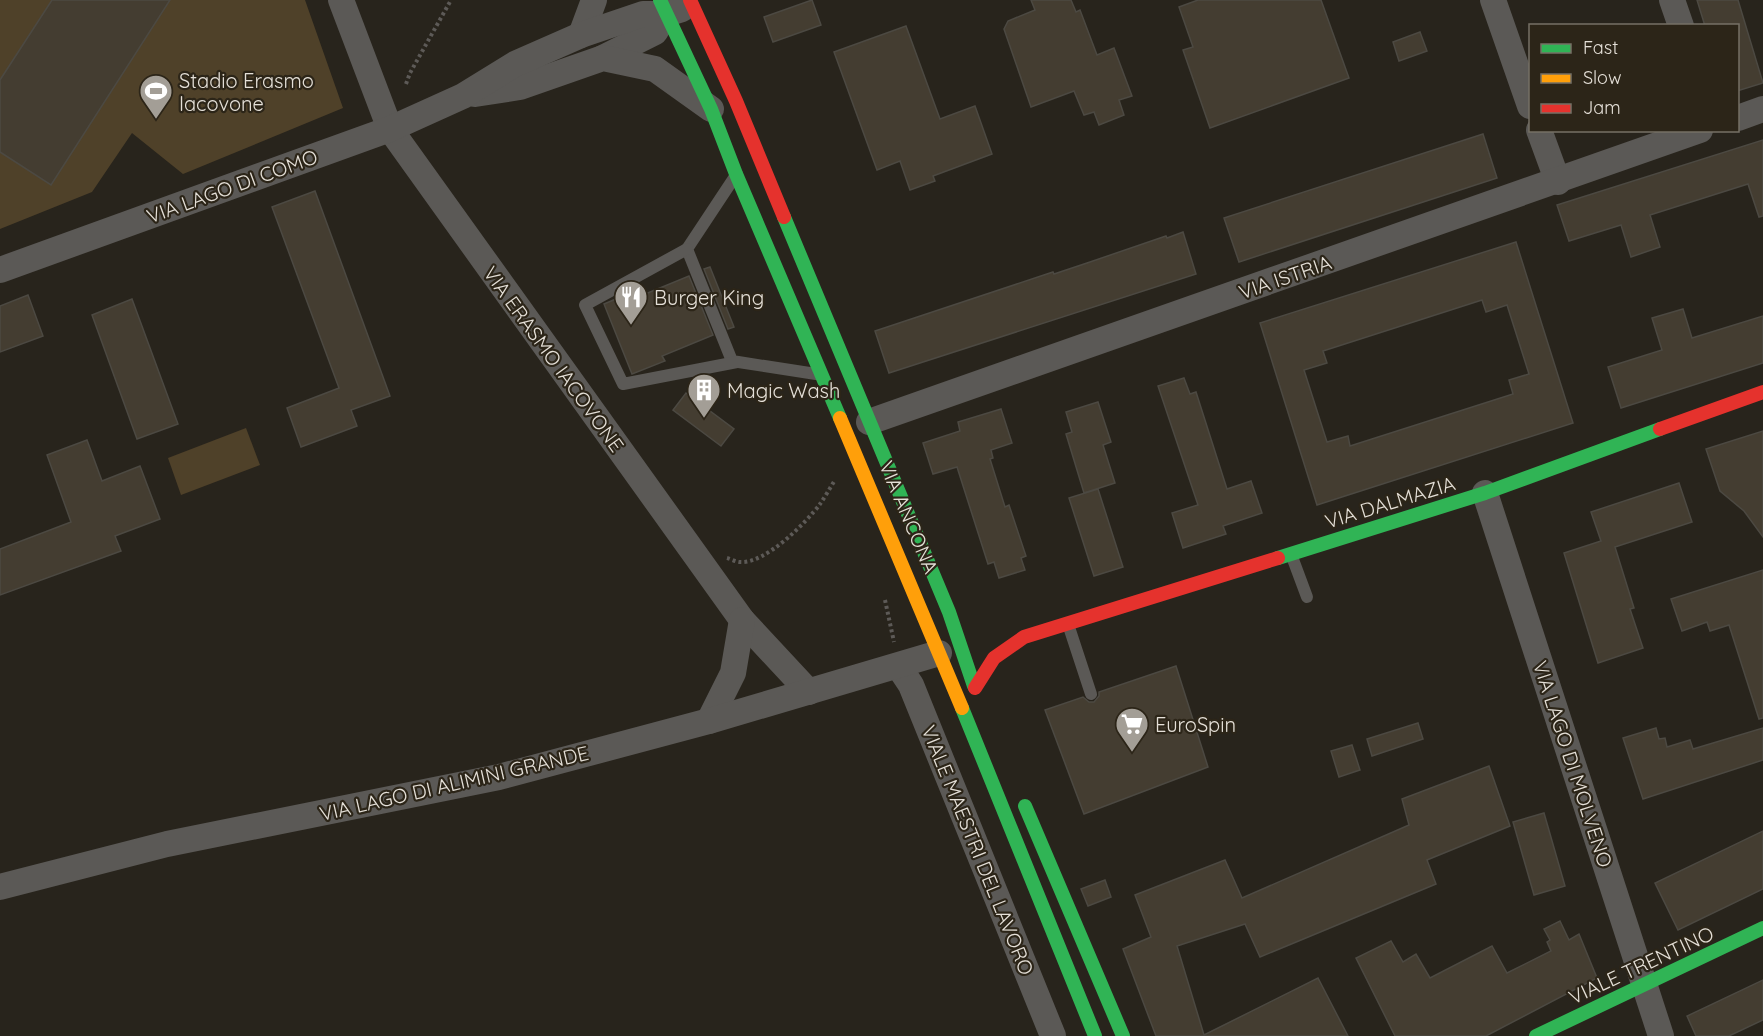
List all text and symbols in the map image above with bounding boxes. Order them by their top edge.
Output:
legend [1529,24,1739,132]
text: Fast [1583,36,1618,59]
text: Slow [1583,66,1621,89]
place label: Stadio Erasmo Iacovone [179,68,314,116]
sports icon: Stadio Erasmo Iacovone [138,73,174,120]
text: Jam [1583,96,1621,119]
street label: VIA LAGO DI COMO [143,143,321,229]
street label: VIA ISTRIA [1235,249,1335,305]
street label: VIA ERASMO IACOVONE [478,261,630,457]
restaurant icon: Burger King [613,279,649,326]
place label: Burger King [654,285,764,310]
building icon: Magic Wash [686,372,722,419]
place label: Magic Wash [727,378,840,403]
street label: VIA ANCONA [874,457,944,577]
street label: VIA DALMAZIA [1322,470,1458,534]
street label: VIA LAGO DI MOLVENO [1528,658,1618,870]
supermarket icon: EuroSpin [1114,706,1150,753]
place label: EuroSpin [1155,712,1236,737]
street label: VIALE MAESTRI DEL LAVORO [916,721,1040,979]
street label: VIA LAGO DI ALIMINI GRANDE [317,740,591,826]
street label: VIALE TRENTINO [1565,920,1717,1010]

